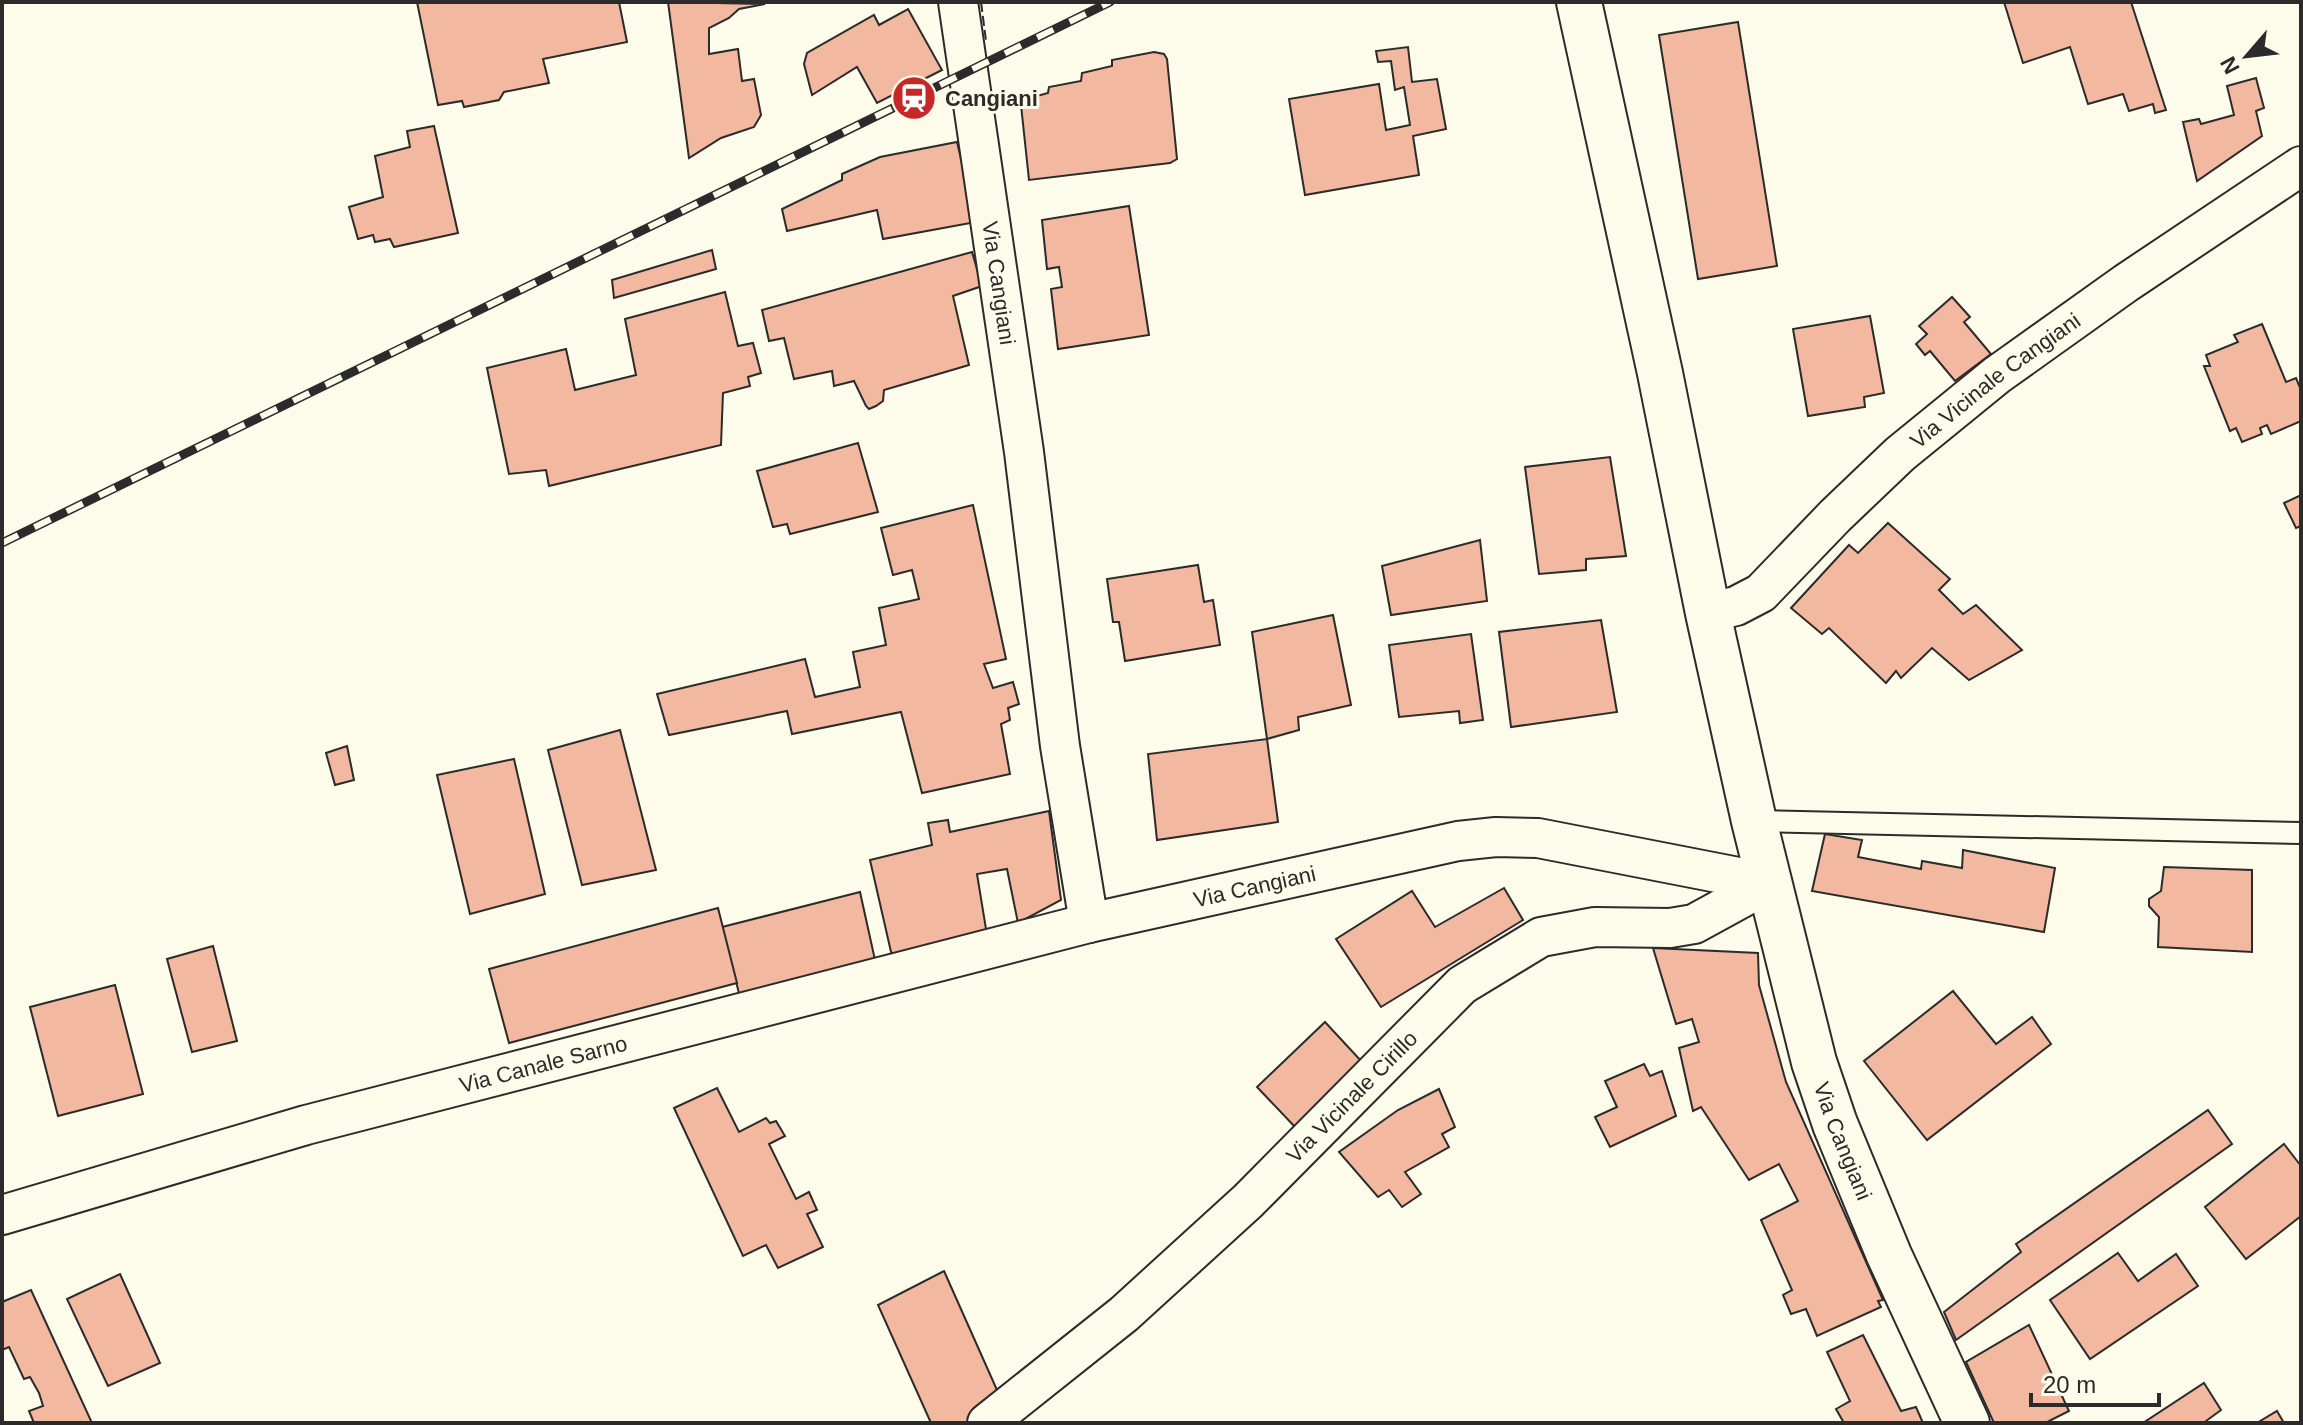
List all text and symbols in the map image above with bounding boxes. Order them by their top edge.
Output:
north arrow [2207,16,2287,96]
text: N [2215,52,2245,78]
station icon: Cangiani [890,74,938,122]
place label: Cangiani [945,86,1038,111]
street label: Via Cangiani [977,220,1020,346]
street label: Via Vicinale Cangiani [1905,308,2085,454]
street label: Via Cangiani [1191,861,1318,912]
street label: Via Vicinale Cirillo [1281,1026,1423,1168]
street label: Via Canale Sarno [457,1031,630,1098]
street label: Via Cangiani [1809,1079,1877,1204]
scale bar [2031,1357,2159,1407]
text: 20 m [2043,1371,2096,1398]

